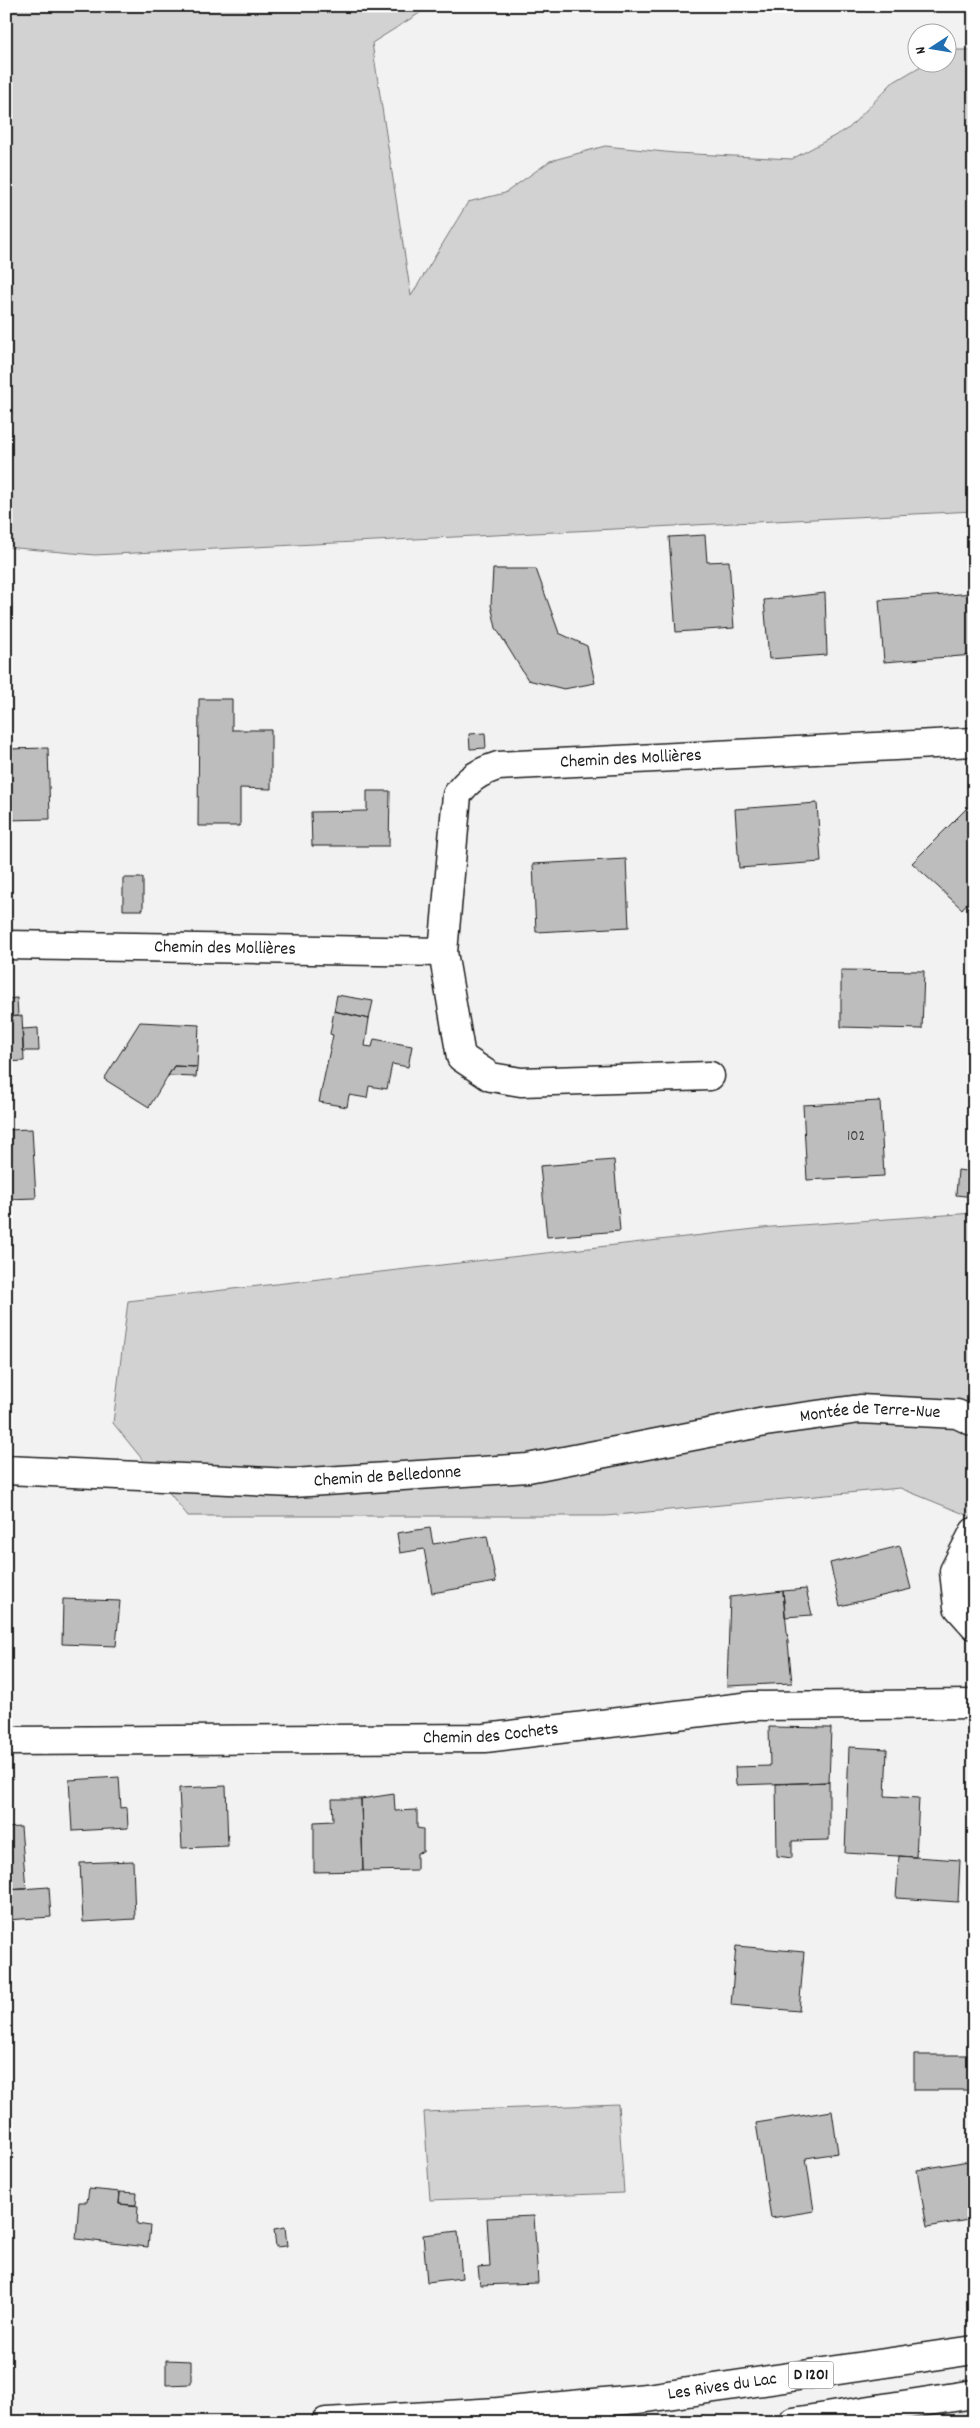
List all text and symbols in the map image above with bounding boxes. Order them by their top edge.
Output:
north arrow [908,22,958,72]
text: N [911,45,932,56]
street label: Chemin des Mollières [559,743,702,775]
street label: Chemin des Mollières [154,935,296,962]
house number: 102 [847,1126,865,1148]
street label: Montée de Terre-Nue [798,1396,941,1430]
street label: Chemin de Belledonne [313,1460,462,1494]
street label: Chemin des Cochets [423,1717,560,1751]
road number: D 1201 [788,2362,834,2388]
street label: Les Rives du Lac [666,2367,778,2407]

